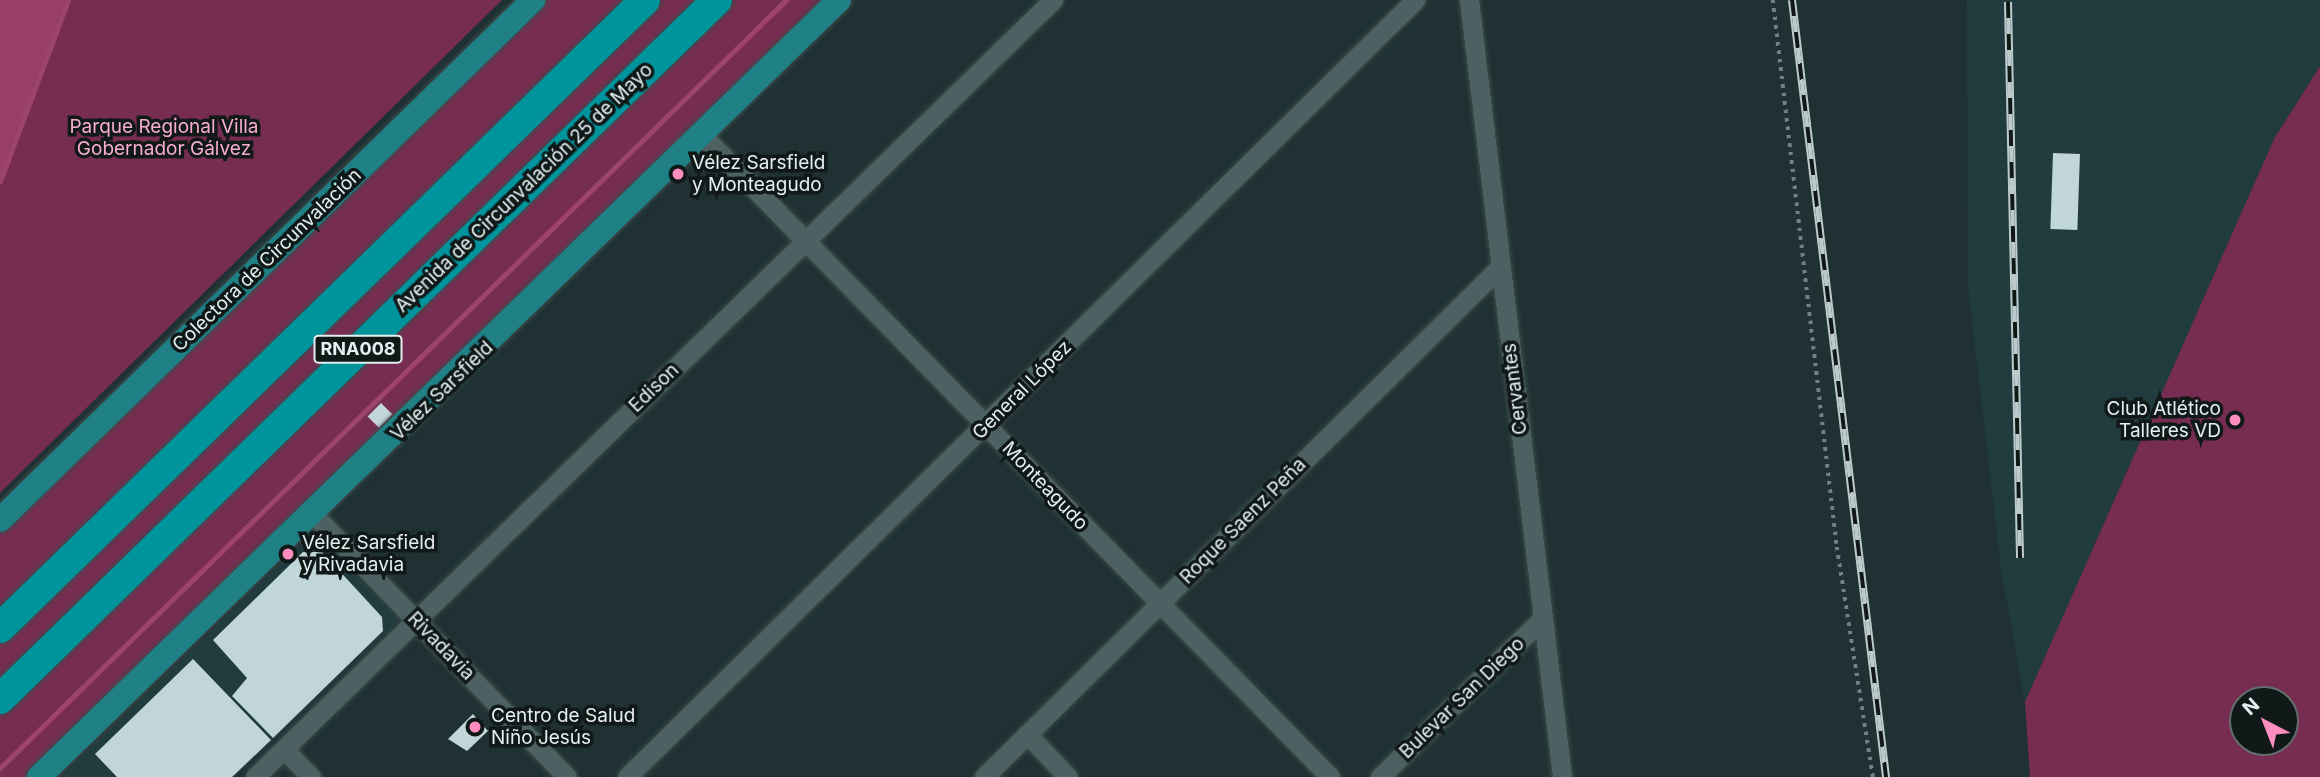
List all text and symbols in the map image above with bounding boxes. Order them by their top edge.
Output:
street label: Avenida de Circunvalación 25 de Mayo [391,59,657,317]
park label: Parque Regional Villa Gobernador Gálvez [69,116,259,160]
place label: Vélez Sarsfield y Monteagudo [692,152,825,196]
street label: Colectora de Circunvalación [168,164,366,356]
marker: Vélez Sarsfield y Monteagudo [670,166,686,182]
road number: RNA008 [312,334,404,363]
street label: Vélez Sarsfield [386,336,498,446]
street label: General López [968,336,1076,444]
street label: Cervantes [1498,342,1532,436]
street label: Edison [624,359,684,417]
place label: Club Atlético Talleres VD [2107,398,2221,442]
marker: Club Atlético Talleres VD [2227,412,2243,428]
street label: Monteagudo [997,437,1093,535]
street label: Roque Saenz Peña [1175,453,1311,589]
place label: Vélez Sarsfield y Rivadavia [302,532,435,576]
marker: Vélez Sarsfield y Rivadavia [280,546,296,562]
street label: Rivadavia [403,607,479,685]
street label: Bulevar San Diego [1395,633,1529,763]
north arrow [2229,686,2299,756]
text: N [2238,693,2264,720]
place label: Centro de Salud Niño Jesús [491,705,635,749]
marker: Centro de Salud Niño Jesús [465,717,485,737]

